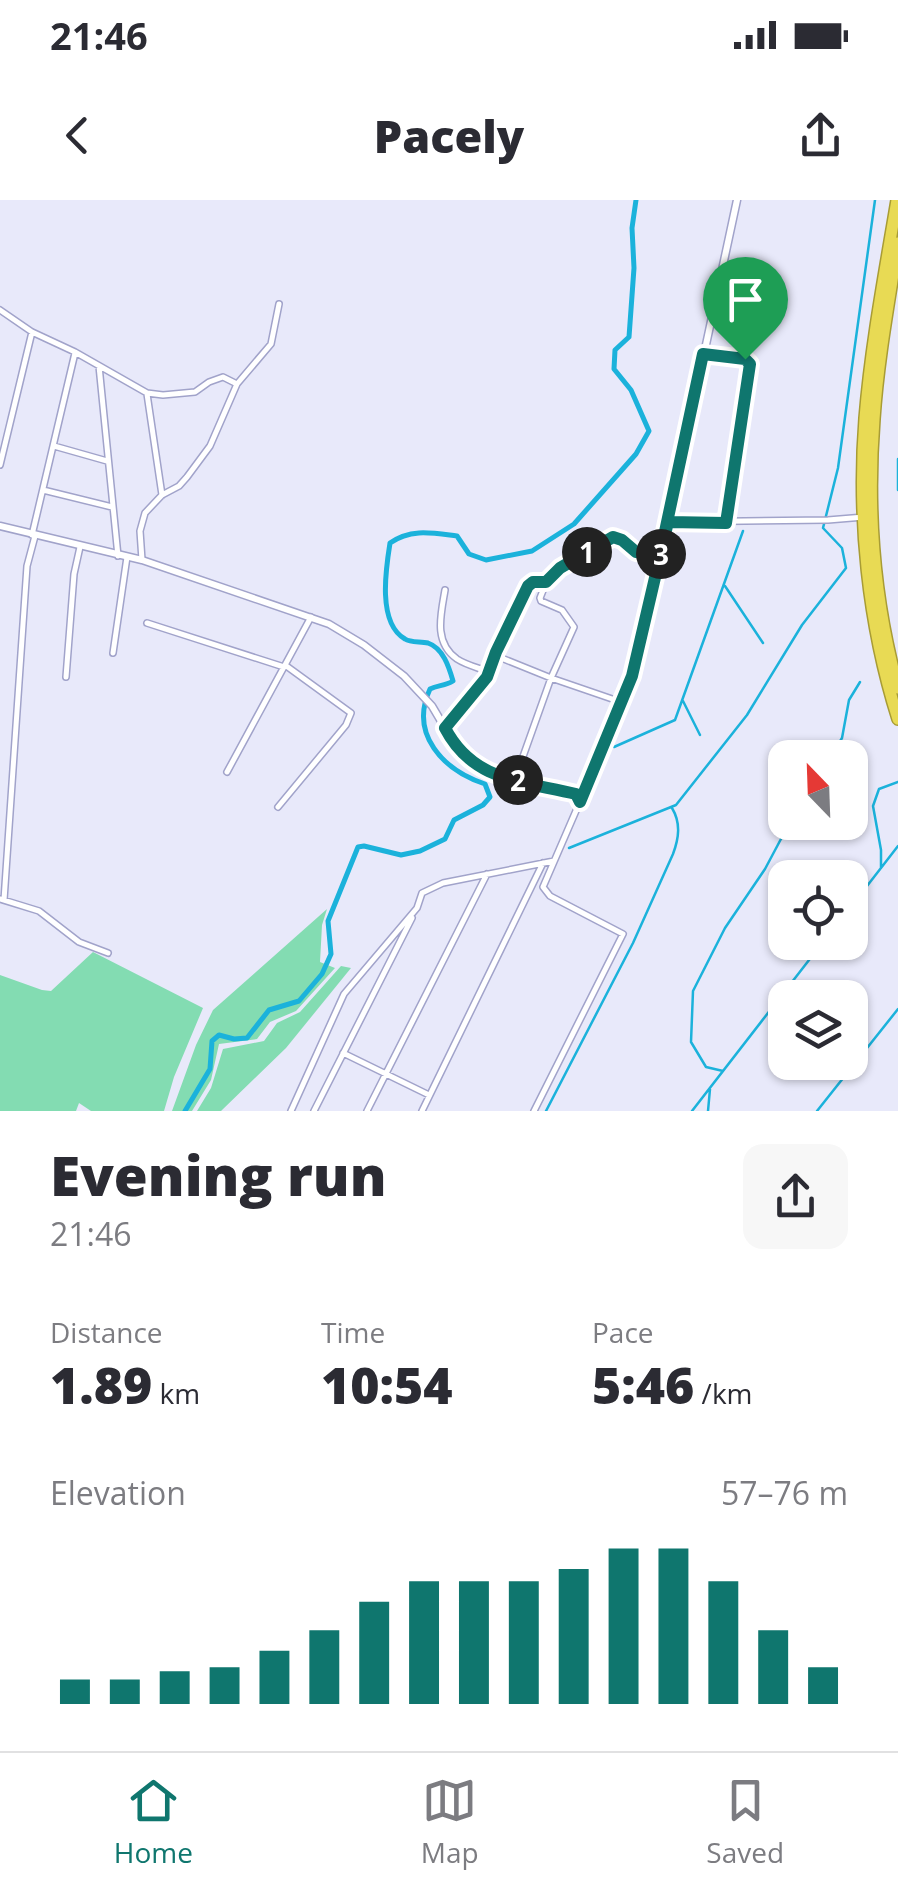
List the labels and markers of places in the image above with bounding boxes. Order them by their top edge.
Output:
pin [703,257,788,360]
pin: 1 [562,527,612,577]
pin: 3 [636,529,686,579]
pin: 2 [493,755,543,805]

